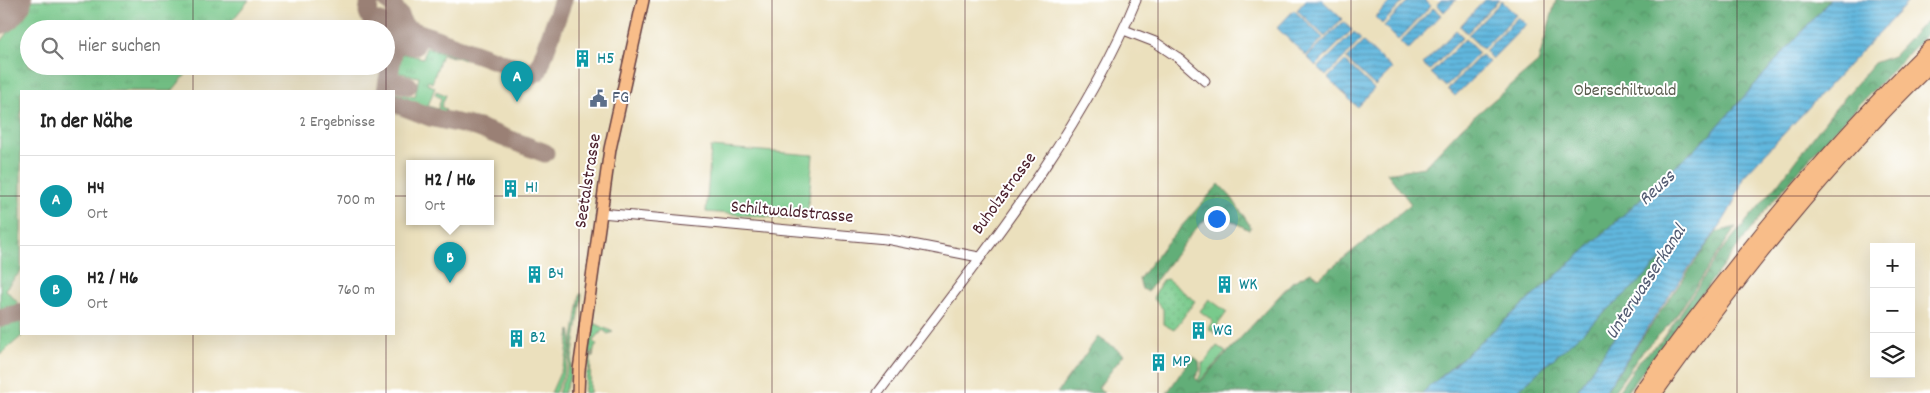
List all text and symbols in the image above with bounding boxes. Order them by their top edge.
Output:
search box [20,20,395,75]
icon: search [38,34,66,62]
text: Hier suchen [78,34,161,61]
place label: H5 [597,47,615,72]
building icon: H5 [573,49,593,69]
pin: A [501,61,533,102]
park label: Oberschiltwald [1574,79,1676,104]
place label: FG [612,86,629,111]
public building icon: FG [588,88,608,108]
text: In der Nähe [40,108,132,138]
text: 2 Ergebnisse [299,111,375,134]
street label: Seetalstrasse [569,132,609,230]
street label: Buholzstrasse [967,148,1043,240]
popup [406,160,494,225]
water label: Reuss [1634,164,1683,213]
text: H2 / H6 [424,168,476,195]
text: H4 [87,176,105,203]
place label: H1 [525,176,538,201]
building icon: H1 [501,178,521,198]
text: A [52,189,60,212]
text: 700 m [337,189,375,212]
text: Ort [424,195,445,218]
street label: Schiltwaldstrasse [730,195,854,231]
text: Ort [87,203,108,226]
your location [1204,206,1230,232]
water label: Unterwasserkanal [1600,219,1695,346]
pin: B [434,242,466,283]
map controls [1870,243,1915,378]
button: + [1870,243,1915,288]
place label: B4 [548,262,564,287]
building icon: B4 [524,264,544,284]
text: H2 / H6 [87,266,138,293]
place label: WK [1239,273,1258,298]
building icon: WK [1215,275,1235,295]
text: B [52,279,60,302]
text: 760 m [338,279,375,302]
button: − [1870,288,1915,333]
text: Ort [87,293,108,316]
place label: WG [1213,319,1232,344]
building icon: WG [1189,321,1209,341]
place label: B2 [530,326,546,351]
building icon: B2 [506,328,526,348]
button: layers [1870,333,1915,378]
place label: MP [1172,350,1191,375]
building icon: MP [1148,352,1168,372]

